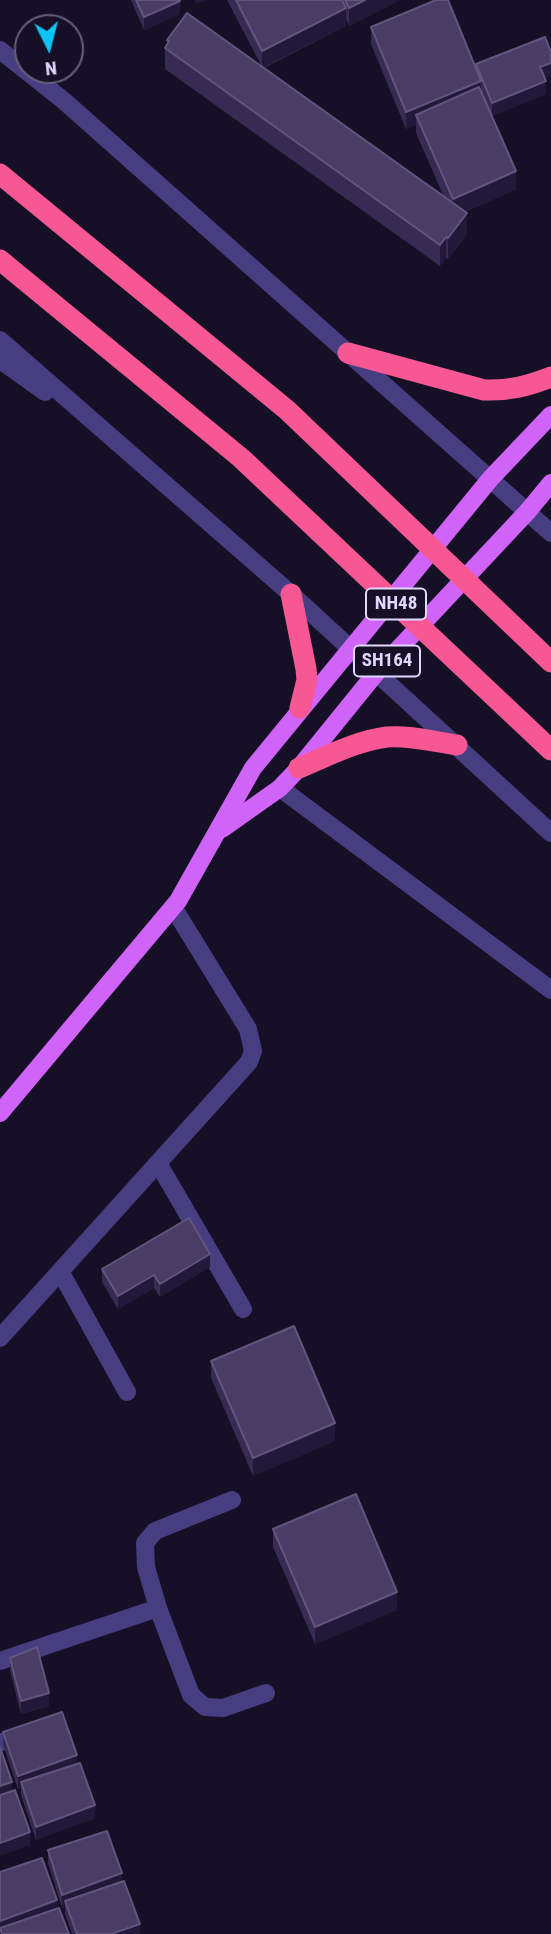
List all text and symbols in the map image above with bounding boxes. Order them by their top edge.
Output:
north arrow [14,14,84,84]
text: N [44,56,58,80]
road number: NH48 [366,589,426,620]
road number: SH164 [354,646,420,676]

